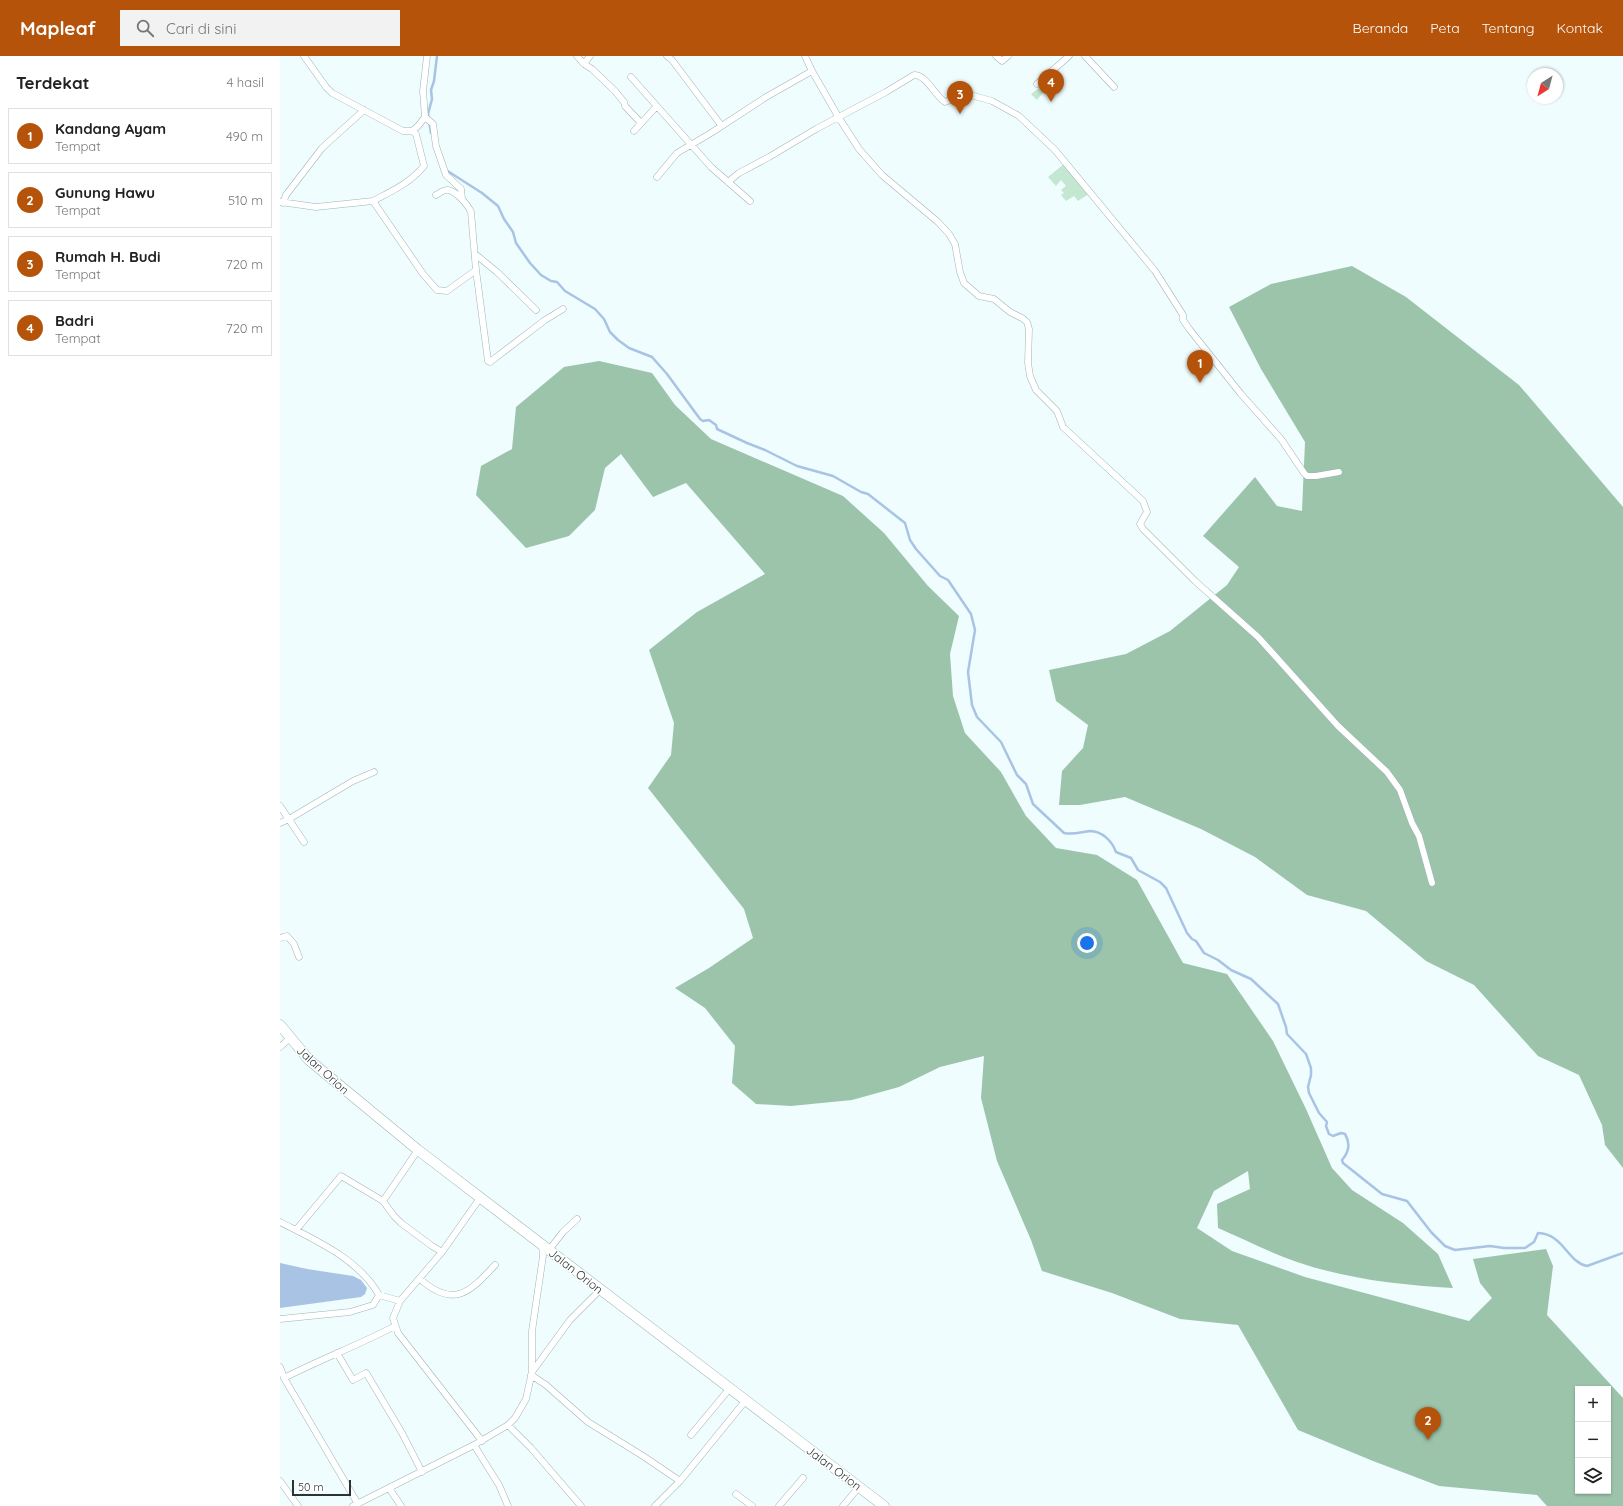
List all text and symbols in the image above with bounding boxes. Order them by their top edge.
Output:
search box [120,10,400,46]
text: Mapleaf [20,16,96,40]
icon: search [134,17,156,39]
text: Cari di sini [166,19,236,38]
text: Beranda [1353,19,1408,37]
text: Peta [1430,19,1460,37]
text: Tentang [1482,19,1535,37]
text: Kontak [1557,19,1603,37]
north arrow [1527,68,1563,104]
pin: 4 [1038,69,1064,102]
text: Terdekat [16,72,90,93]
text: 4 hasil [226,74,264,90]
pin: 3 [947,81,973,114]
text: Kandang Ayam [55,119,166,138]
text: 1 [27,128,33,144]
text: 490 m [226,128,263,144]
text: Tempat [55,138,101,154]
text: Gunung Hawu [55,183,155,202]
text: 2 [26,192,34,208]
text: 510 m [228,192,263,208]
text: Tempat [55,202,101,218]
text: Rumah H. Budi [55,247,161,266]
text: 3 [27,256,33,272]
text: 720 m [226,256,263,272]
text: Tempat [55,266,101,282]
text: Badri [55,311,94,330]
text: 4 [26,320,34,336]
text: 720 m [226,320,263,336]
text: Tempat [55,330,101,346]
pin: 1 [1187,350,1213,383]
your location [1077,933,1097,953]
street label: Jalan Orion [294,1043,352,1097]
street label: Jalan Orion [546,1245,606,1297]
map controls [1575,1386,1611,1494]
button: + [1575,1386,1611,1422]
pin: 2 [1415,1407,1441,1440]
button: − [1575,1422,1611,1458]
street label: Jalan Orion [804,1442,864,1494]
button: layers [1575,1458,1611,1494]
scale bar [292,1478,351,1497]
text: 50 m [298,1480,324,1494]

